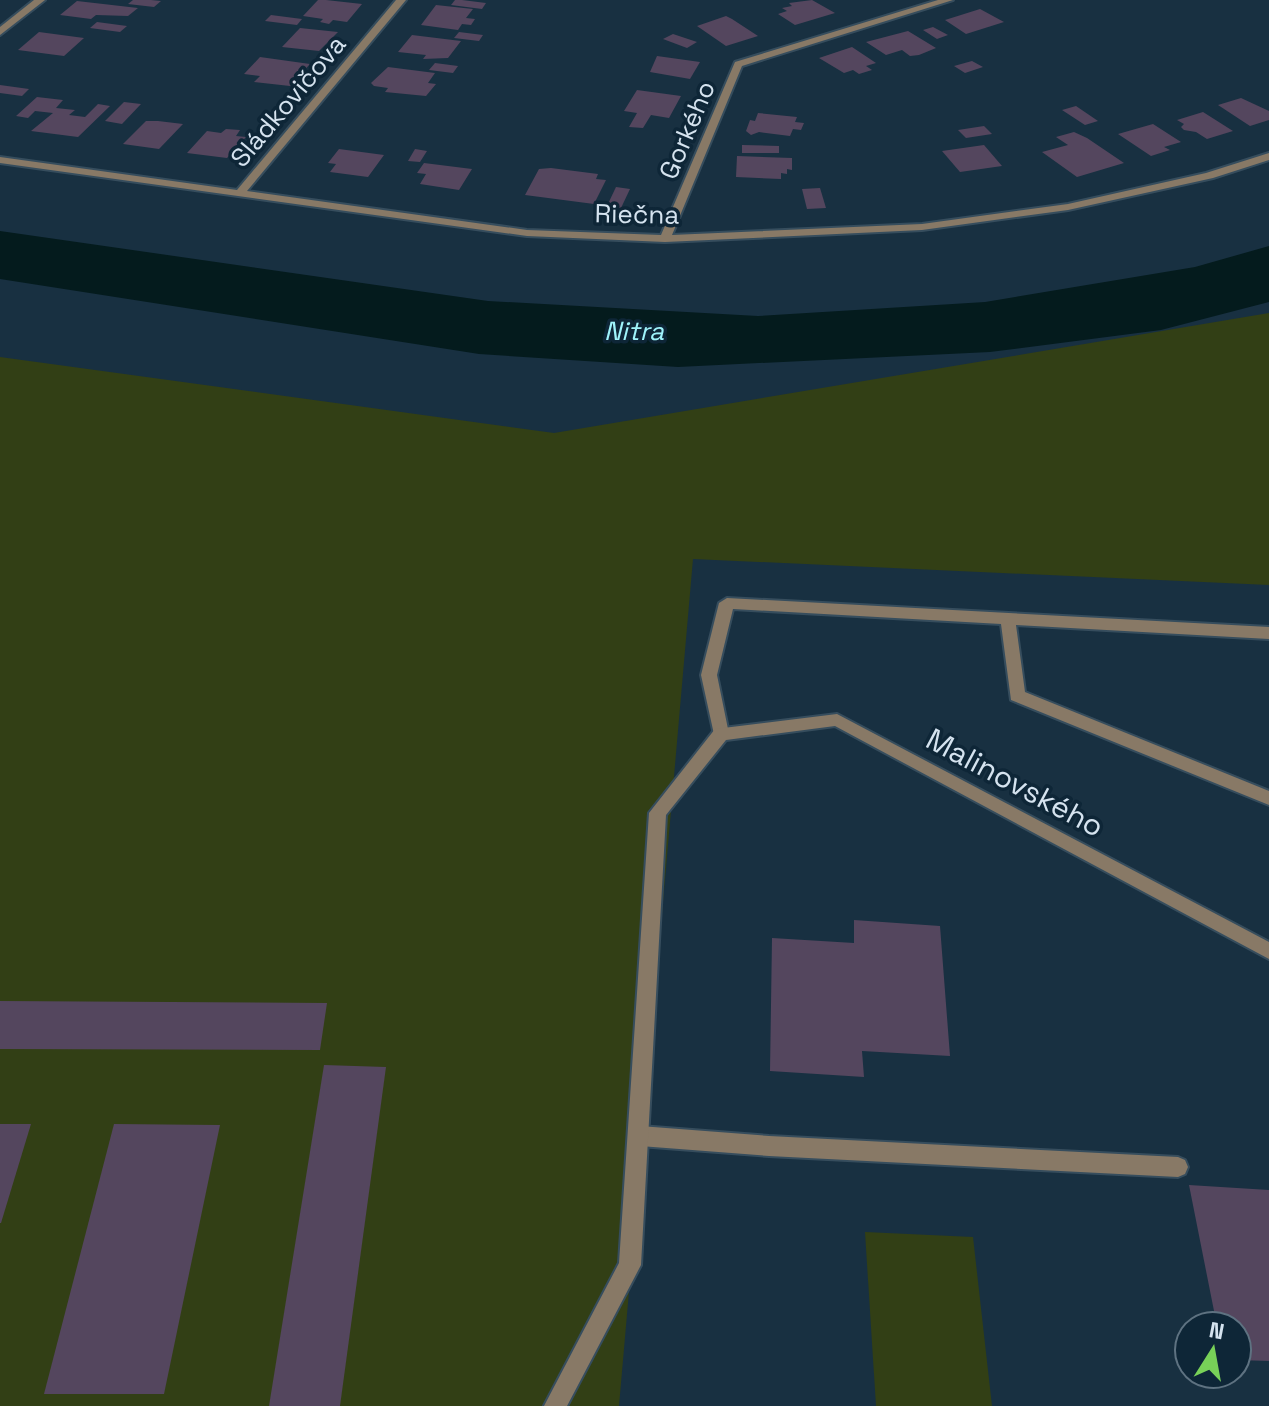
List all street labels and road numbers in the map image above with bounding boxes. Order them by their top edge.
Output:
street label: Sládkovičova [223,28,353,174]
street label: Gorkého [651,76,723,184]
street label: Riečna [594,196,680,232]
street label: Malinovského [920,719,1111,846]

